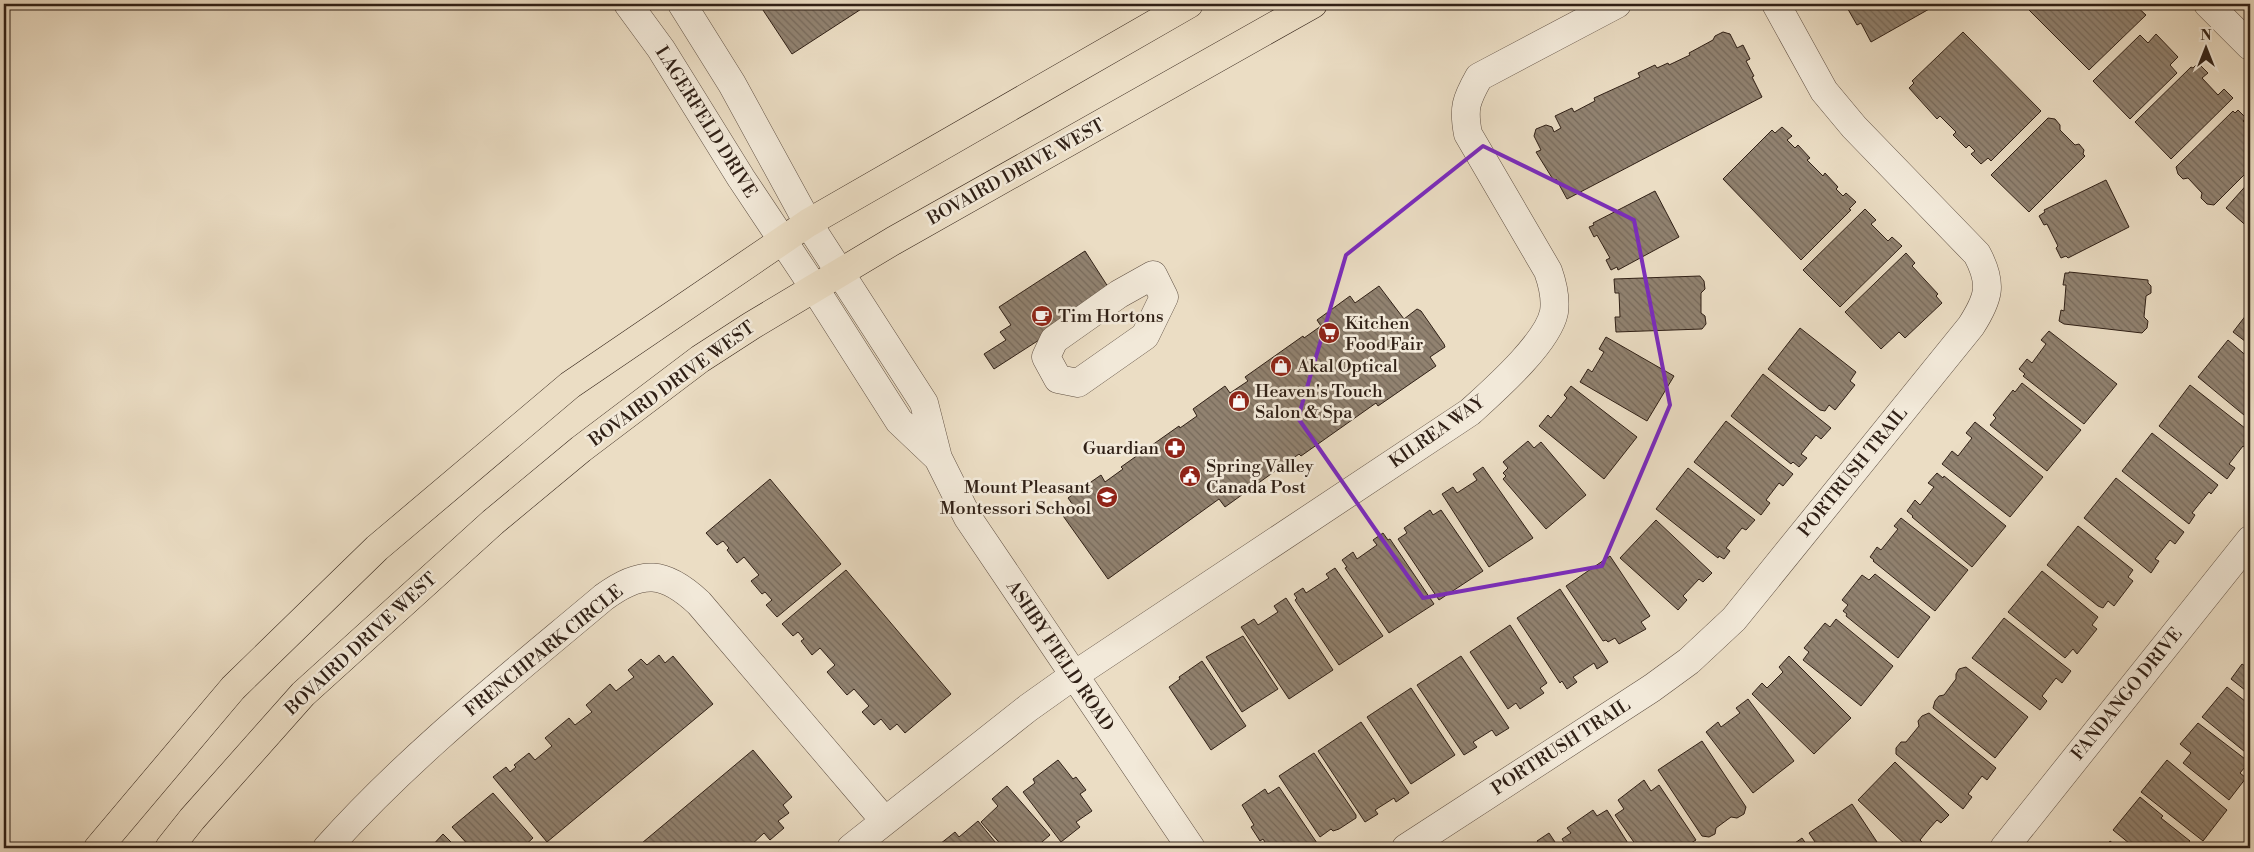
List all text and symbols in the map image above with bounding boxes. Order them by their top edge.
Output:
north arrow [2182,22,2232,72]
text: N [2200,27,2212,45]
street label: LAGERFELD DRIVE [650,42,762,202]
street label: BOVAIRD DRIVE WEST [922,113,1109,231]
cafe icon: Tim Hortons [1030,304,1054,328]
place label: Tim Hortons [1058,305,1164,328]
place label: Kitchen Food Fair [1345,312,1423,356]
street label: BOVAIRD DRIVE WEST [584,316,760,452]
supermarket icon: Kitchen Food Fair [1317,321,1341,345]
shop icon: Akal Optical [1269,354,1293,378]
place label: Akal Optical [1296,355,1398,378]
place label: Heaven's Touch Salon & Spa [1255,380,1383,424]
shop icon: Heaven's Touch Salon & Spa [1227,389,1251,413]
street label: KILREA WAY [1385,390,1490,473]
street label: PORTRUSH TRAIL [1793,402,1913,542]
pharmacy icon: Guardian [1163,436,1187,460]
place label: Guardian [1083,437,1159,460]
place label: Spring Valley Canada Post [1206,455,1314,499]
public building icon: Spring Valley Canada Post [1178,464,1202,488]
place label: Mount Pleasant Montessori School [940,476,1092,520]
school or university icon: Mount Pleasant Montessori School [1095,485,1119,509]
street label: BOVAIRD DRIVE WEST [280,567,442,721]
street label: ASHBY FIELD ROAD [1000,575,1119,736]
street label: FRENCHPARK CIRCLE [460,580,628,722]
street label: FANDANGO DRIVE [2066,623,2188,765]
street label: PORTRUSH TRAIL [1487,693,1635,800]

